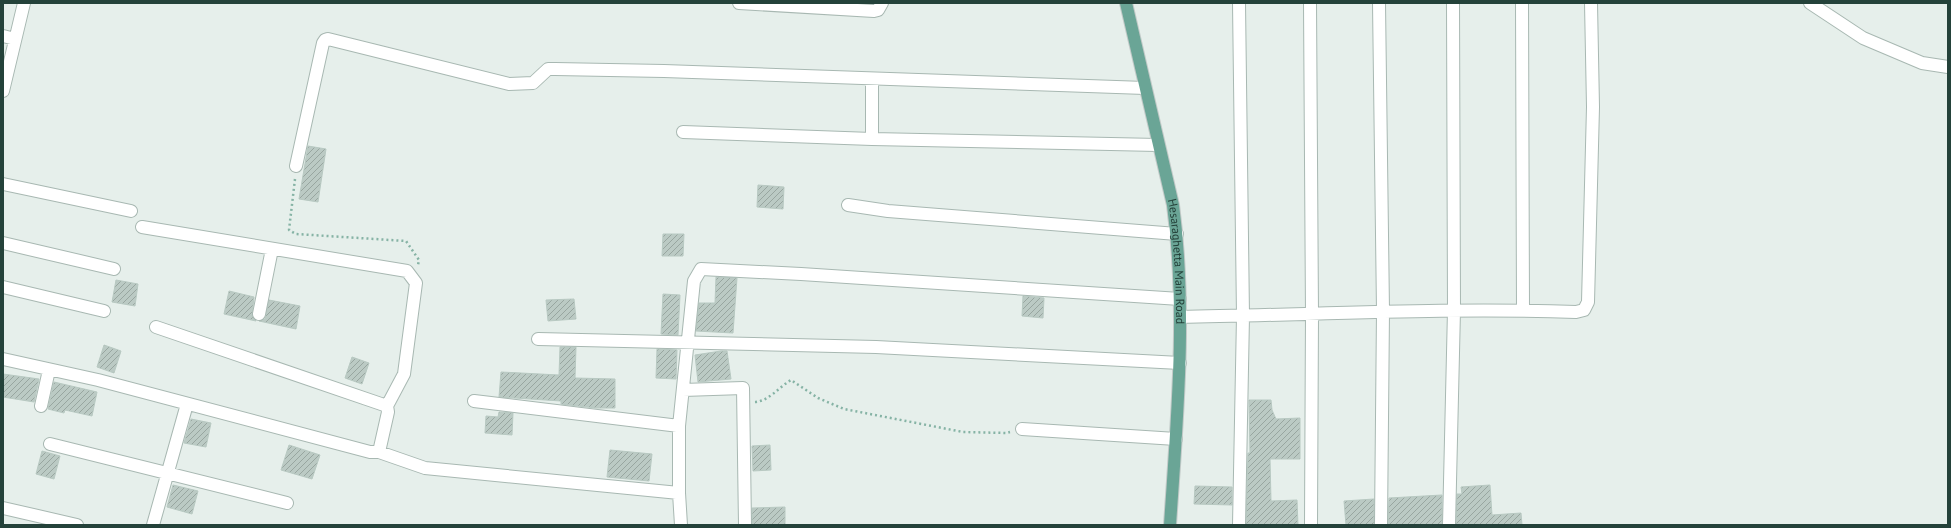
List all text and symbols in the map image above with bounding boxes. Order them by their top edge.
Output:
street label: Hesaraghetta Main Road [1165,197,1188,324]

